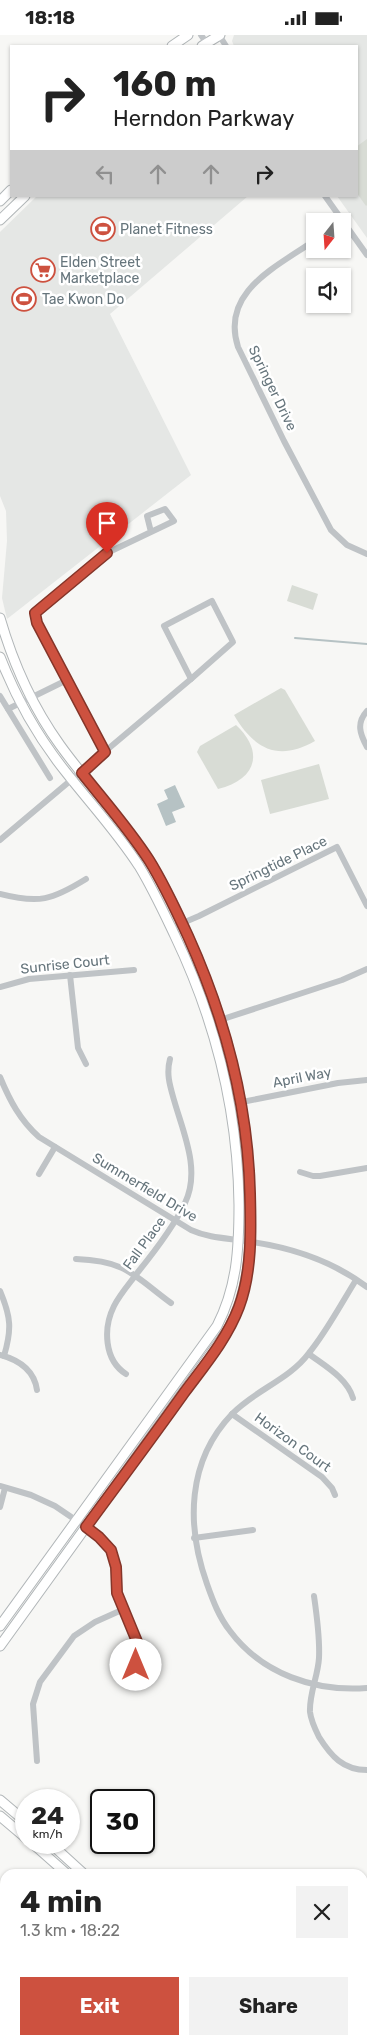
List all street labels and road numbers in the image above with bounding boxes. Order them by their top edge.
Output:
street label: Springer Drive [245,343,301,434]
street label: Springtide Place [227,832,330,894]
street label: Sunrise Court [20,951,111,978]
street label: April Way [271,1063,333,1091]
street label: Summerfield Drive [89,1149,200,1226]
street label: Fall Place [119,1213,169,1273]
street label: Horizon Court [251,1409,335,1476]

